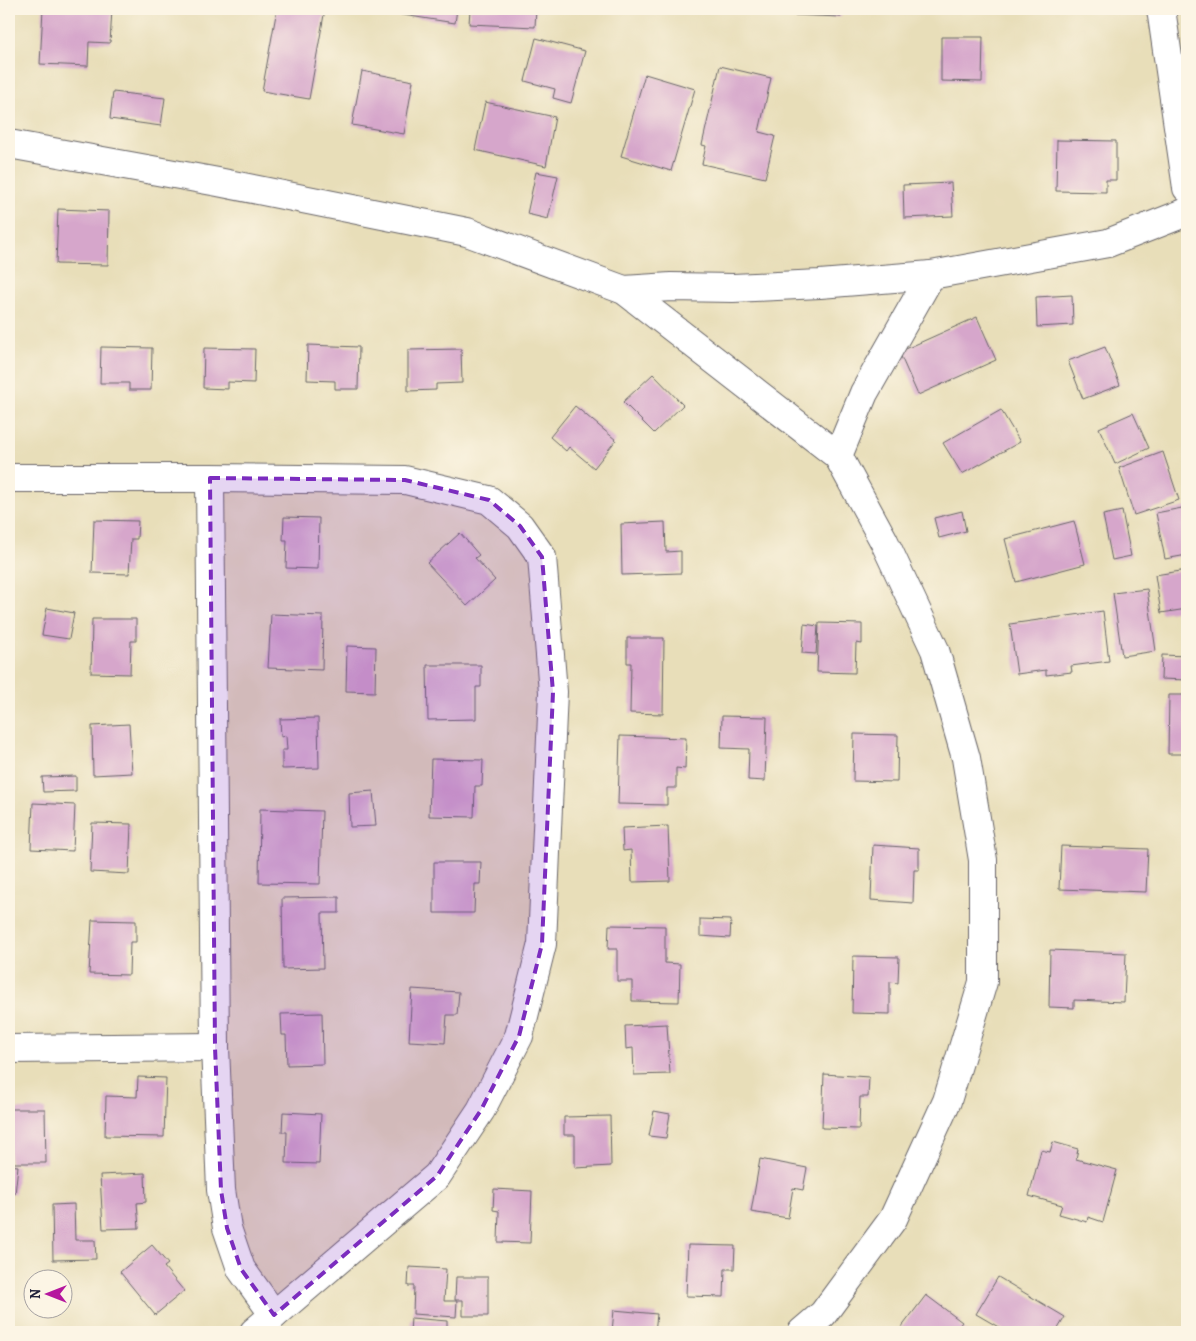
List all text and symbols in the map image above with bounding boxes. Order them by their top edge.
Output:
north arrow [22,1268,72,1318]
text: N [26,1289,45,1299]

